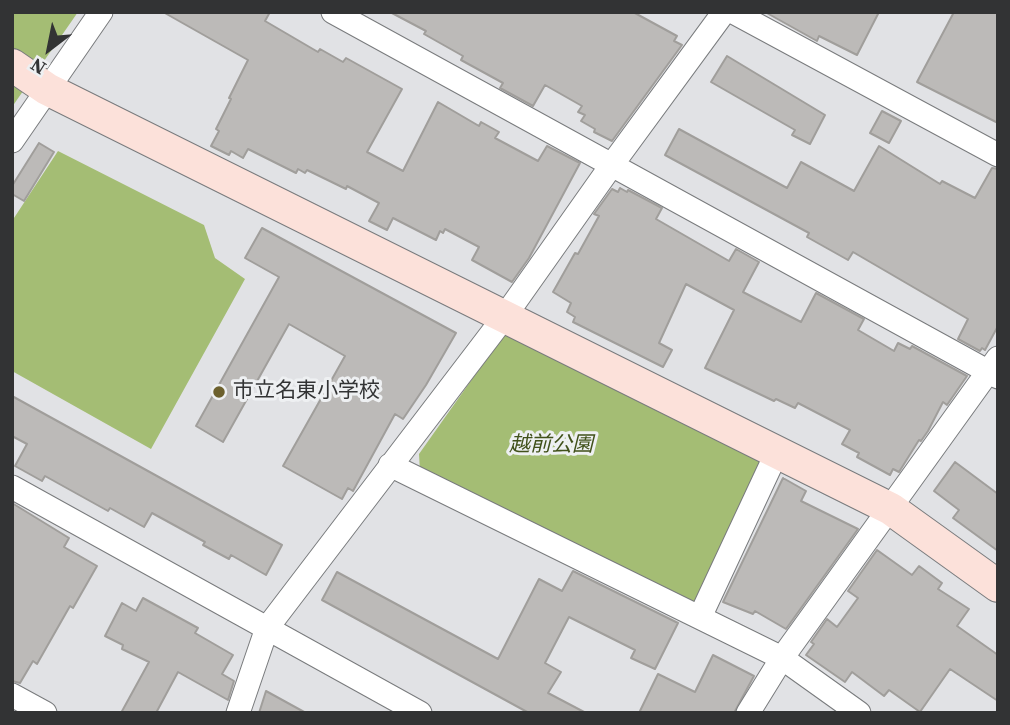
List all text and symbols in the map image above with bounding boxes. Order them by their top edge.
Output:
north arrow [14,14,84,84]
text: N [25,52,51,82]
place label: 市立名東小学校 [233,379,380,405]
marker: 市立名東小学校 [211,384,227,400]
park label: 越前公園 [509,433,593,459]

